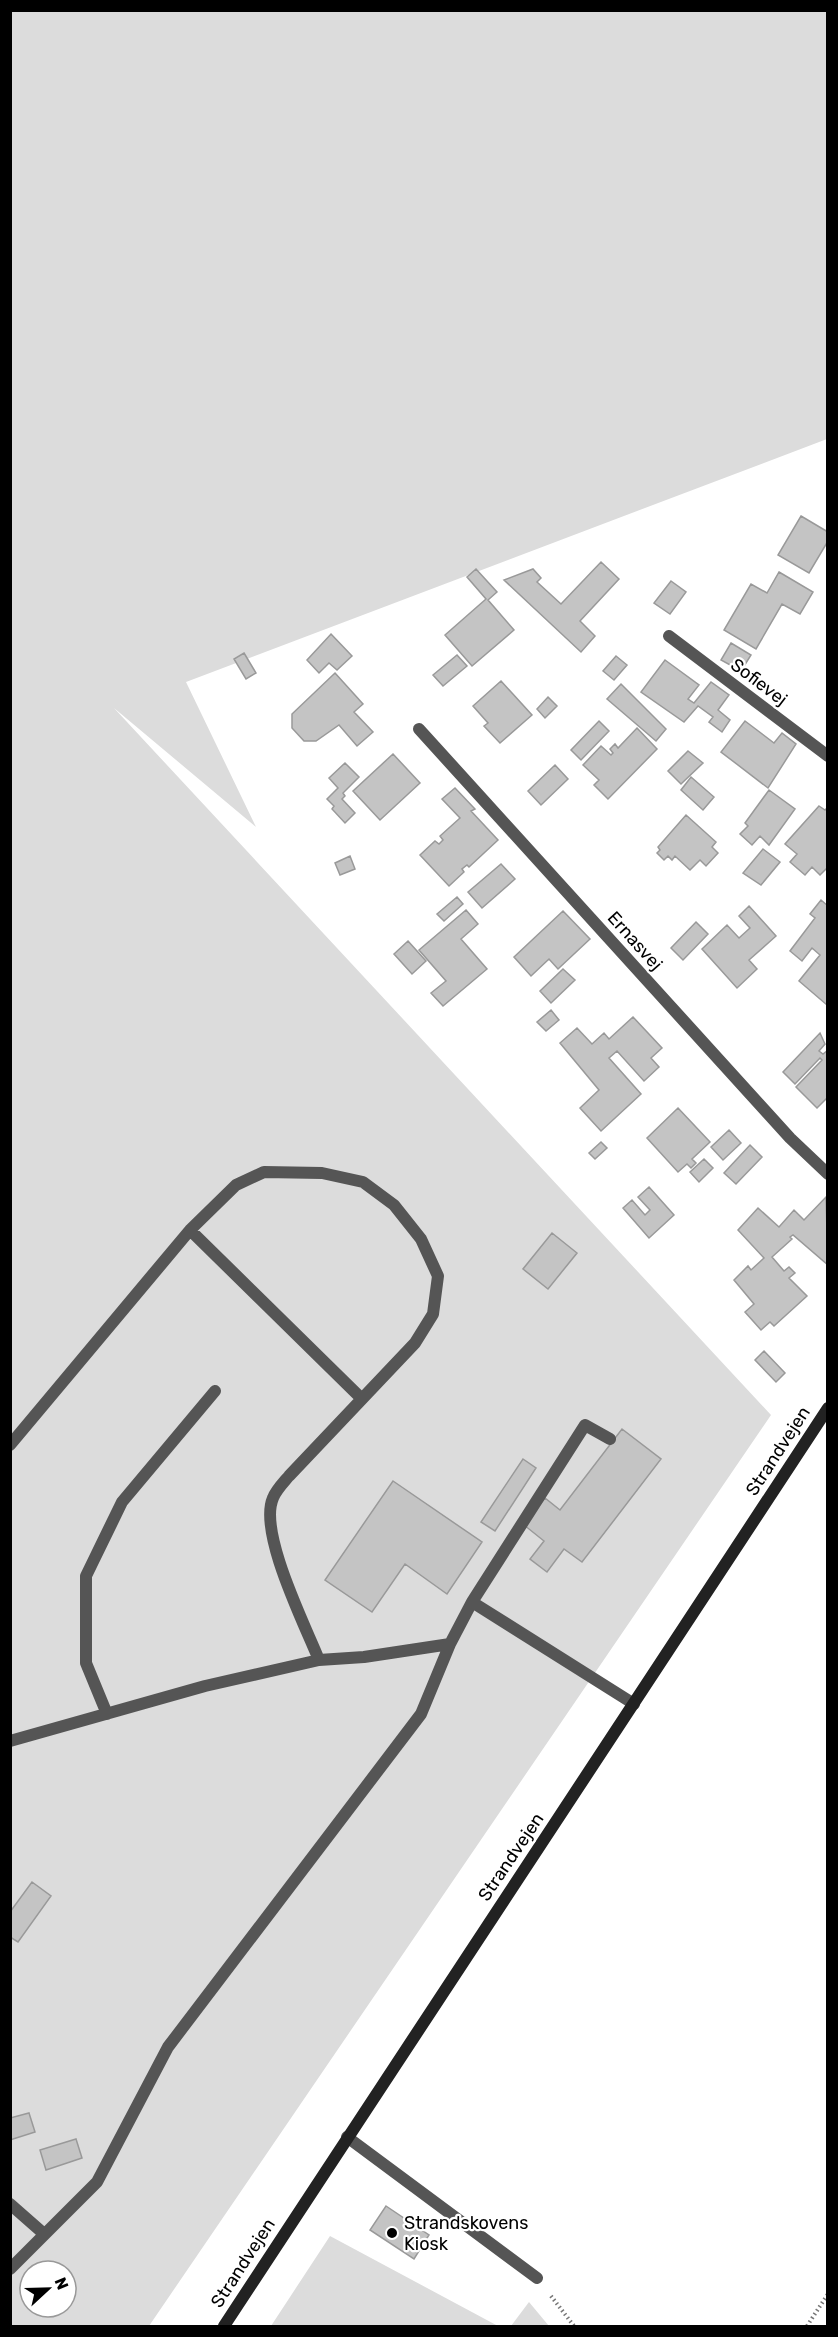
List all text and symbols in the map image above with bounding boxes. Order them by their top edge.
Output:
street label: Sofievej [726,654,792,710]
street label: Ernasvej [603,907,667,975]
street label: Strandvejen [741,1402,815,1500]
street label: Strandvejen [473,1809,549,1905]
place label: Strandskovens Kiosk [404,2212,528,2255]
street label: Strandvejen [206,2214,280,2312]
marker: Strandskovens Kiosk [385,2226,399,2240]
north arrow [18,2259,78,2319]
text: N [50,2275,72,2292]

